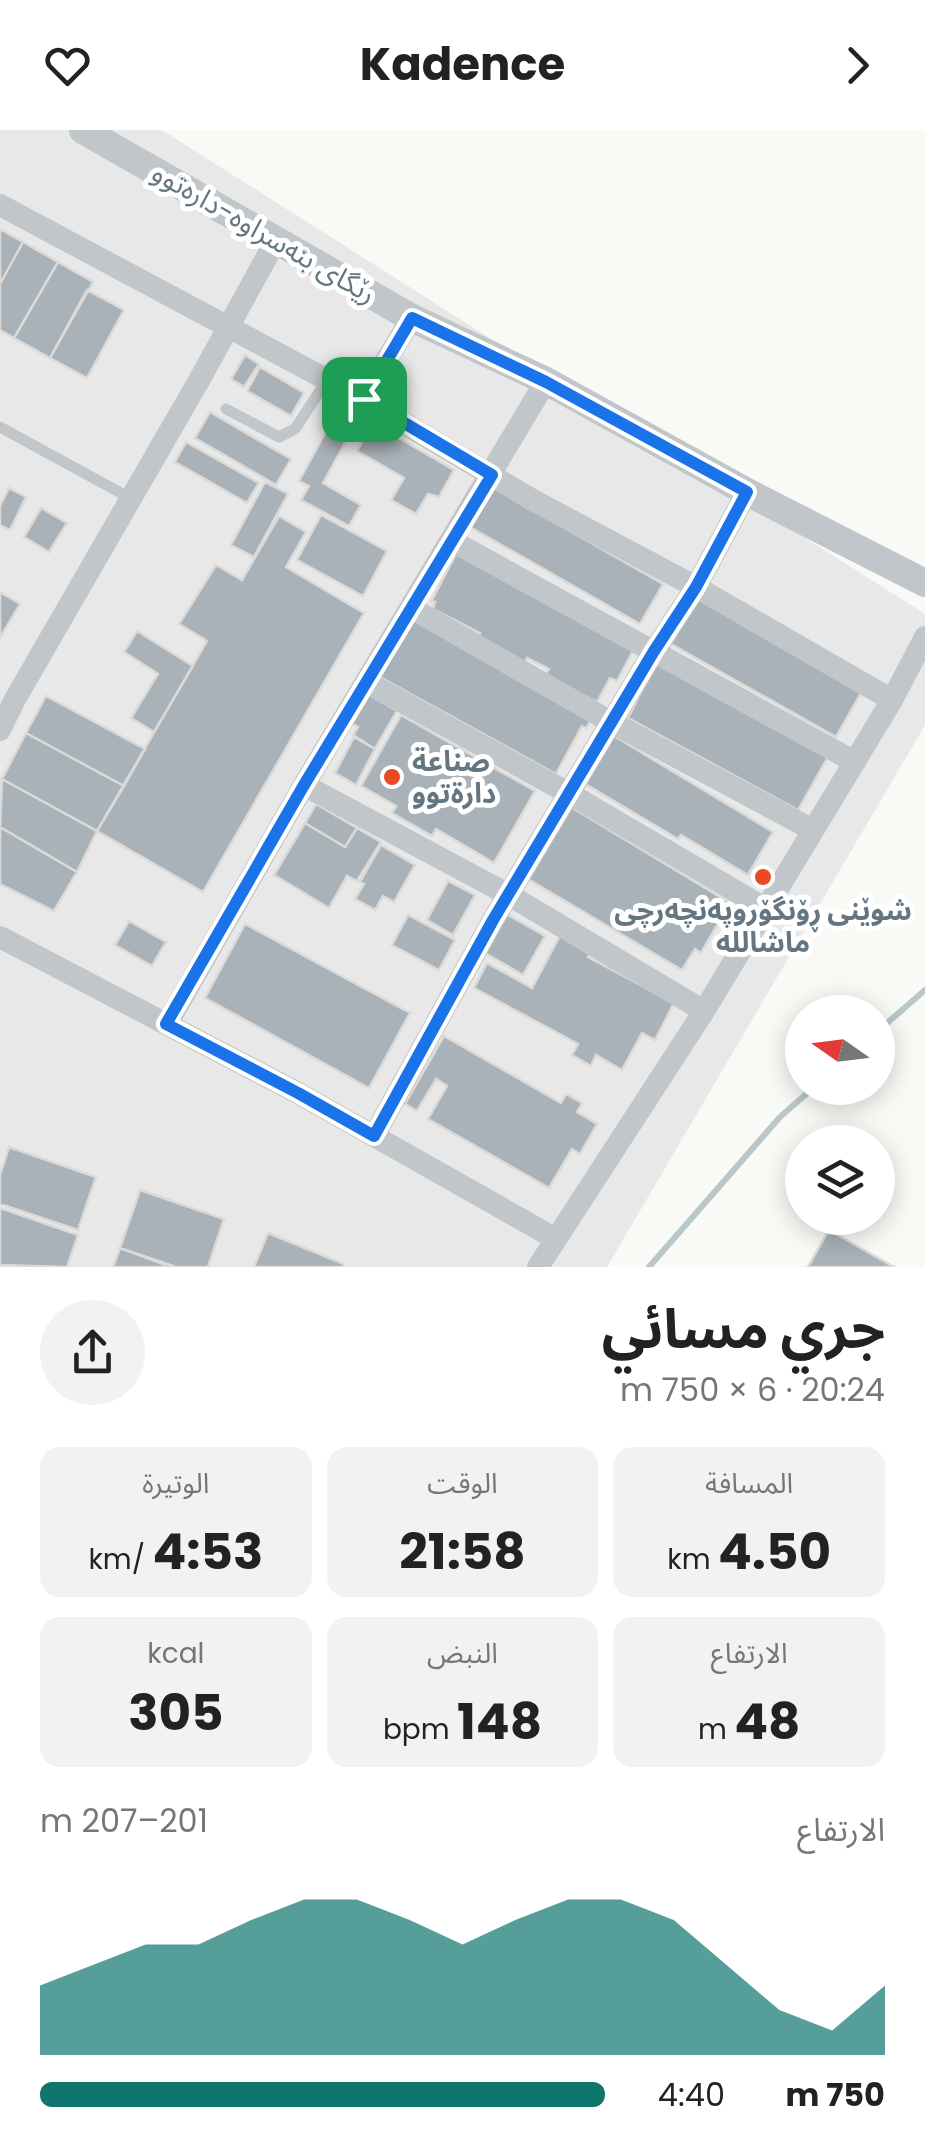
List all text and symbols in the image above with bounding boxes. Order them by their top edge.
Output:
text: Kadence [360,33,565,96]
icon: heart [40,38,95,93]
icon: forward [830,38,885,93]
street label: رێگای بنەسراوە-دارەتوو [145,153,383,313]
pin [322,357,407,442]
icon: arrive [337,372,392,427]
place label: صناعة دارةتوو [412,742,496,813]
marker: صناعة دارةتوو [381,766,403,788]
marker: شوێنی ڕۆنگۆروپەنچەرچی ماشاللە [752,866,774,888]
place label: شوێنی ڕۆنگۆروپەنچەرچی ماشاللە [614,891,912,962]
north arrow [785,995,895,1105]
map controls [785,995,895,1235]
button: layers [785,1125,895,1235]
text: جري مسائي [602,1290,885,1367]
button: share [40,1300,145,1405]
text: 20:24 · 6 × 750 m [620,1367,885,1412]
text: الوتيرة [142,1464,209,1503]
text: الوقت [427,1464,498,1503]
text: المسافة [705,1464,793,1503]
text: 4:53 [152,1516,263,1587]
text: 21:58 [399,1516,526,1587]
text: 4.50 [718,1516,831,1587]
text: /km [88,1540,152,1579]
text: km [667,1540,718,1579]
text: kcal [147,1634,204,1673]
text: النبض [427,1634,498,1673]
text: الارتفاع [711,1634,788,1673]
text: 305 [128,1677,224,1748]
text: 148 [457,1686,542,1757]
text: 48 [734,1686,800,1757]
text: bpm [383,1710,457,1749]
text: m [698,1710,734,1749]
text: 201–207 m [40,1798,208,1843]
text: الارتفاع [797,1807,885,1852]
text: 4:40 [658,2072,725,2117]
text: 750 m [786,2072,885,2117]

